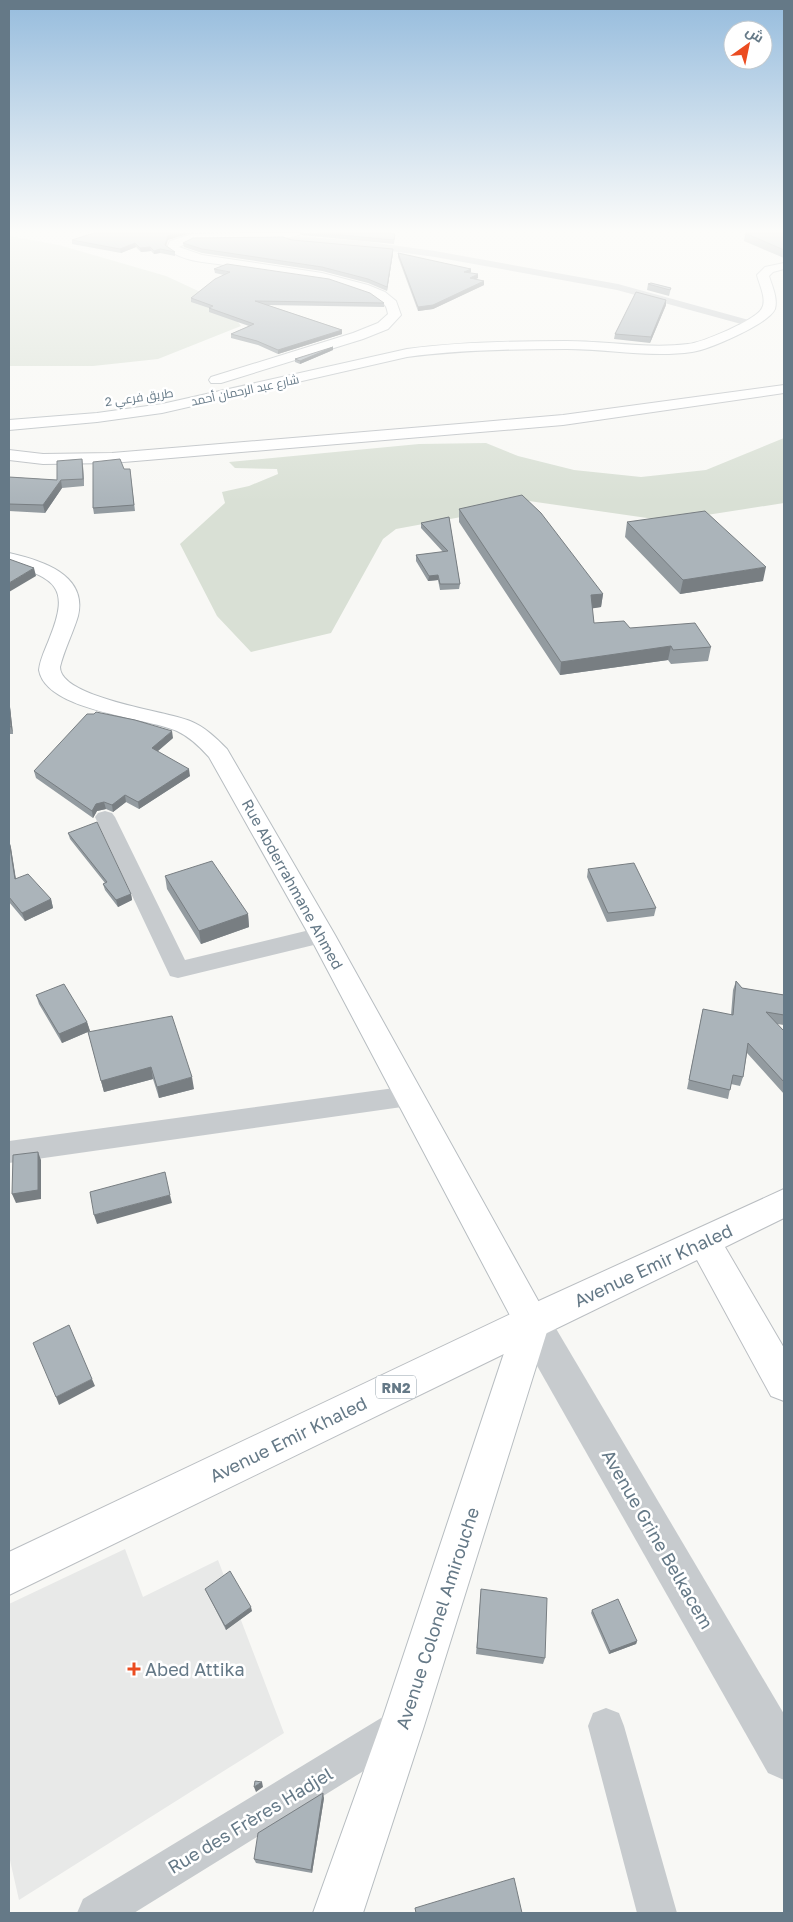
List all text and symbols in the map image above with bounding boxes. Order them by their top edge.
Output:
north arrow [723,20,773,70]
text: ش [743,22,768,47]
street label: شارع عبد الرحمان أحمد [190,371,301,410]
street label: طريق فرعي 2 [104,385,175,412]
street label: Rue Abderrahmane Ahmed [239,796,347,972]
street label: Avenue Emir Khaled [570,1219,736,1311]
road number: RN2 [376,1375,416,1398]
street label: Avenue Emir Khaled [206,1391,370,1487]
street label: Avenue Grine Belkacem [598,1446,718,1632]
street label: Avenue Colonel Amirouche [391,1504,483,1732]
place label: Abed Attika [145,1658,245,1680]
marker: Abed Attika [127,1662,141,1676]
street label: Rue des Frères Hadjel [164,1762,337,1878]

